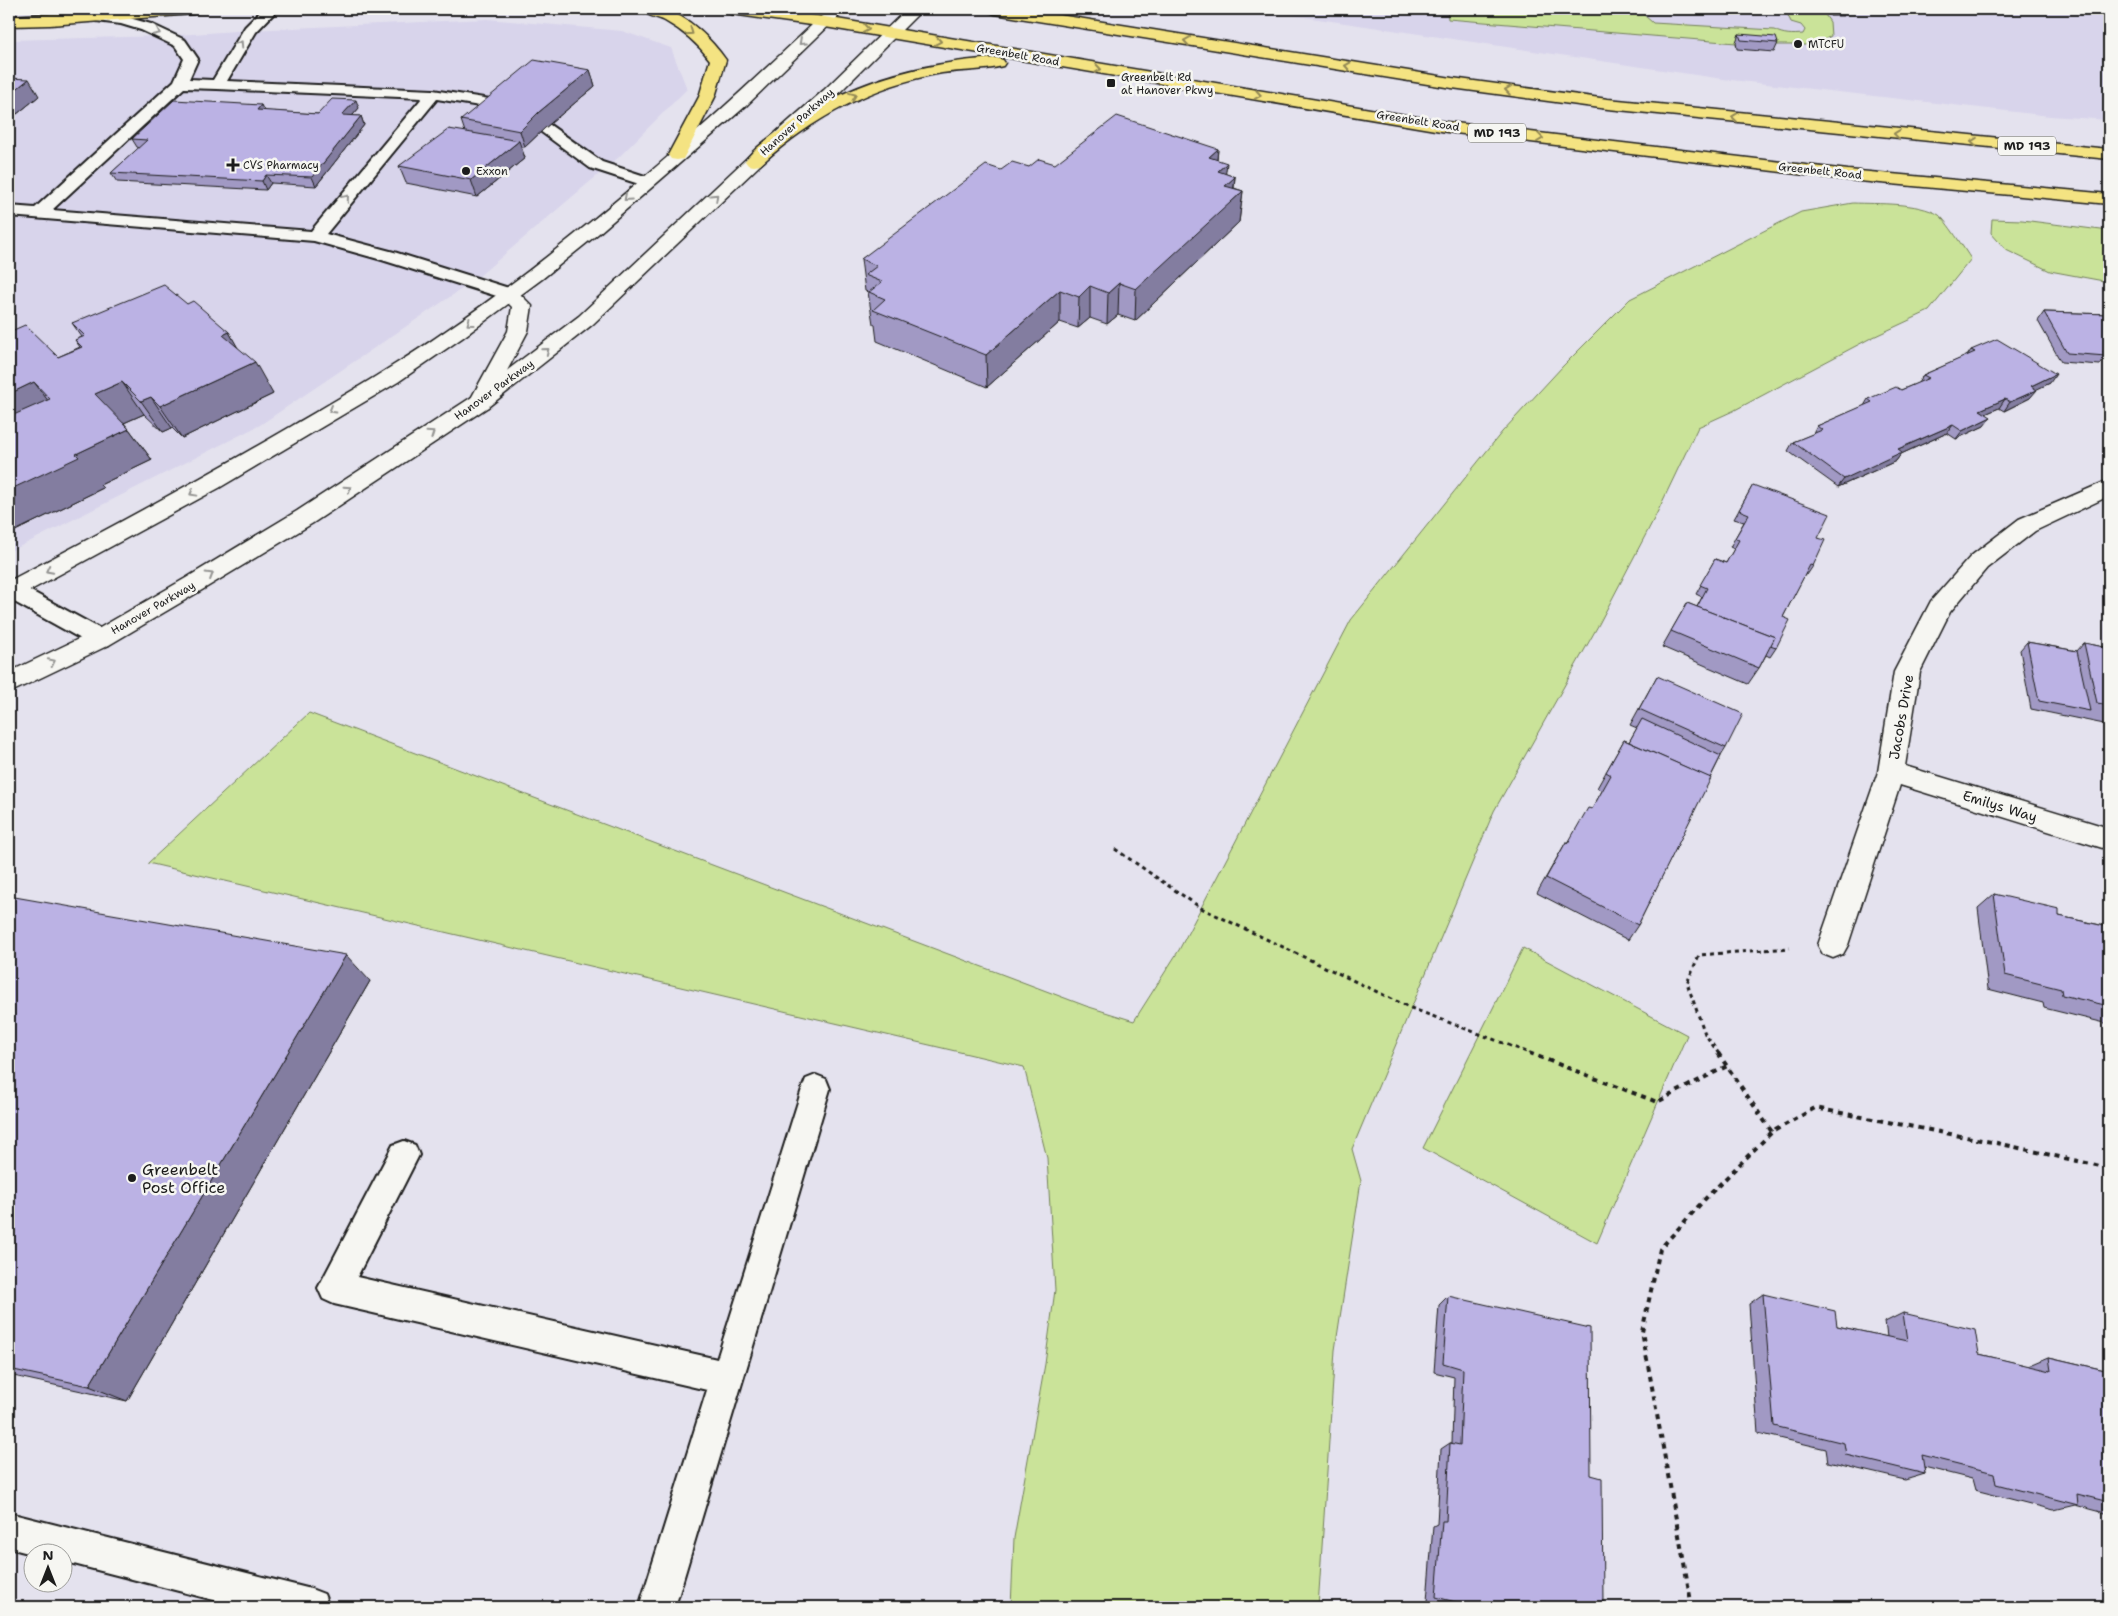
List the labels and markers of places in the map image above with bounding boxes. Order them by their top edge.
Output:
place label: MTCFU [1808,37,1844,52]
marker: MTCFU [1792,38,1804,50]
place label: Greenbelt Rd at Hanover Pkwy [1121,70,1213,98]
marker: Greenbelt Rd at Hanover Pkwy [1105,77,1117,89]
place label: CVS Pharmacy [243,158,319,173]
marker: CVS Pharmacy [227,159,239,171]
place label: Exxon [476,164,508,179]
marker: Exxon [460,165,472,177]
place label: Greenbelt Post Office [142,1159,225,1198]
marker: Greenbelt Post Office [126,1172,138,1184]

